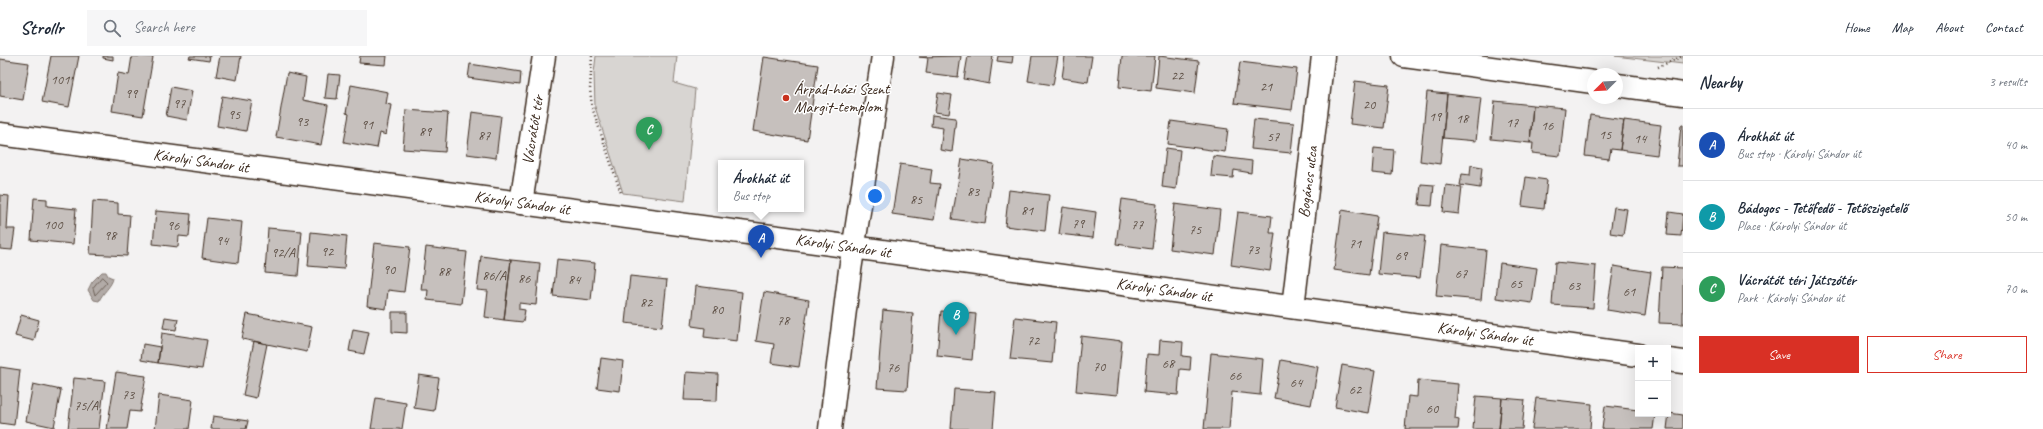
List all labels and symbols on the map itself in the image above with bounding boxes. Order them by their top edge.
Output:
house number: 22 [1171,67,1185,84]
north arrow [1587,68,1623,104]
house number: 101 [51,71,70,88]
house number: 21 [1260,78,1273,95]
place label: Árpád-házi Szent Margit-templom [794,79,891,117]
house number: 99 [125,85,139,102]
street label: Vácrátót tér [518,92,549,166]
marker: Árpád-házi Szent Margit-templom [781,93,791,103]
house number: 97 [173,95,186,112]
house number: 20 [1363,96,1377,113]
house number: 95 [228,106,241,123]
house number: 19 [1429,108,1443,125]
house number: 18 [1456,110,1470,127]
house number: 93 [296,113,310,130]
house number: 17 [1506,114,1519,131]
house number: 91 [361,116,374,133]
pin: C [636,117,662,150]
house number: 16 [1541,117,1554,134]
house number: 89 [419,123,433,140]
house number: 15 [1599,126,1612,143]
house number: 87 [478,127,491,144]
house number: 57 [1267,128,1280,145]
house number: 14 [1634,130,1648,147]
street label: Bogáncs utca [1294,143,1323,219]
street label: Károlyi Sándor út [152,144,252,178]
house number: 83 [967,183,981,200]
street label: Károlyi Sándor út [473,186,573,220]
your location [865,186,885,206]
house number: 85 [910,191,923,208]
house number: 81 [1021,202,1034,219]
house number: 79 [1072,215,1086,232]
house number: 100 [44,216,64,233]
house number: 77 [1131,216,1144,233]
house number: 96 [167,217,180,234]
house number: 75 [1189,221,1202,238]
pin: A [748,225,774,258]
house number: 98 [104,227,118,244]
street label: Károlyi Sándor út [794,229,894,263]
house number: 94 [216,232,230,249]
house number: 71 [1349,235,1362,252]
house number: 73 [1247,241,1261,258]
house number: 92 [321,243,335,260]
house number: 92/A [271,244,296,261]
house number: 69 [1395,247,1409,264]
house number: 90 [383,261,397,278]
house number: 88 [438,263,452,280]
house number: 67 [1455,265,1468,282]
house number: 86/A [482,267,507,284]
house number: 86 [518,270,531,287]
house number: 84 [568,271,582,288]
street label: Károlyi Sándor út [1115,273,1215,307]
house number: 65 [1510,275,1523,292]
house number: 63 [1568,277,1582,294]
house number: 61 [1623,283,1636,300]
house number: 82 [640,294,654,311]
house number: 80 [711,301,725,318]
pin: B [943,302,969,335]
house number: 78 [777,312,791,329]
street label: Károlyi Sándor út [1436,317,1536,351]
house number: 72 [1027,332,1041,349]
house number: 68 [1162,355,1176,372]
house number: 70 [1093,358,1107,375]
house number: 76 [887,359,900,376]
house number: 66 [1229,367,1242,384]
house number: 64 [1290,374,1304,391]
house number: 62 [1349,381,1363,398]
house number: 73 [122,386,136,403]
house number: 75/A [74,397,99,414]
house number: 60 [1426,400,1440,417]

